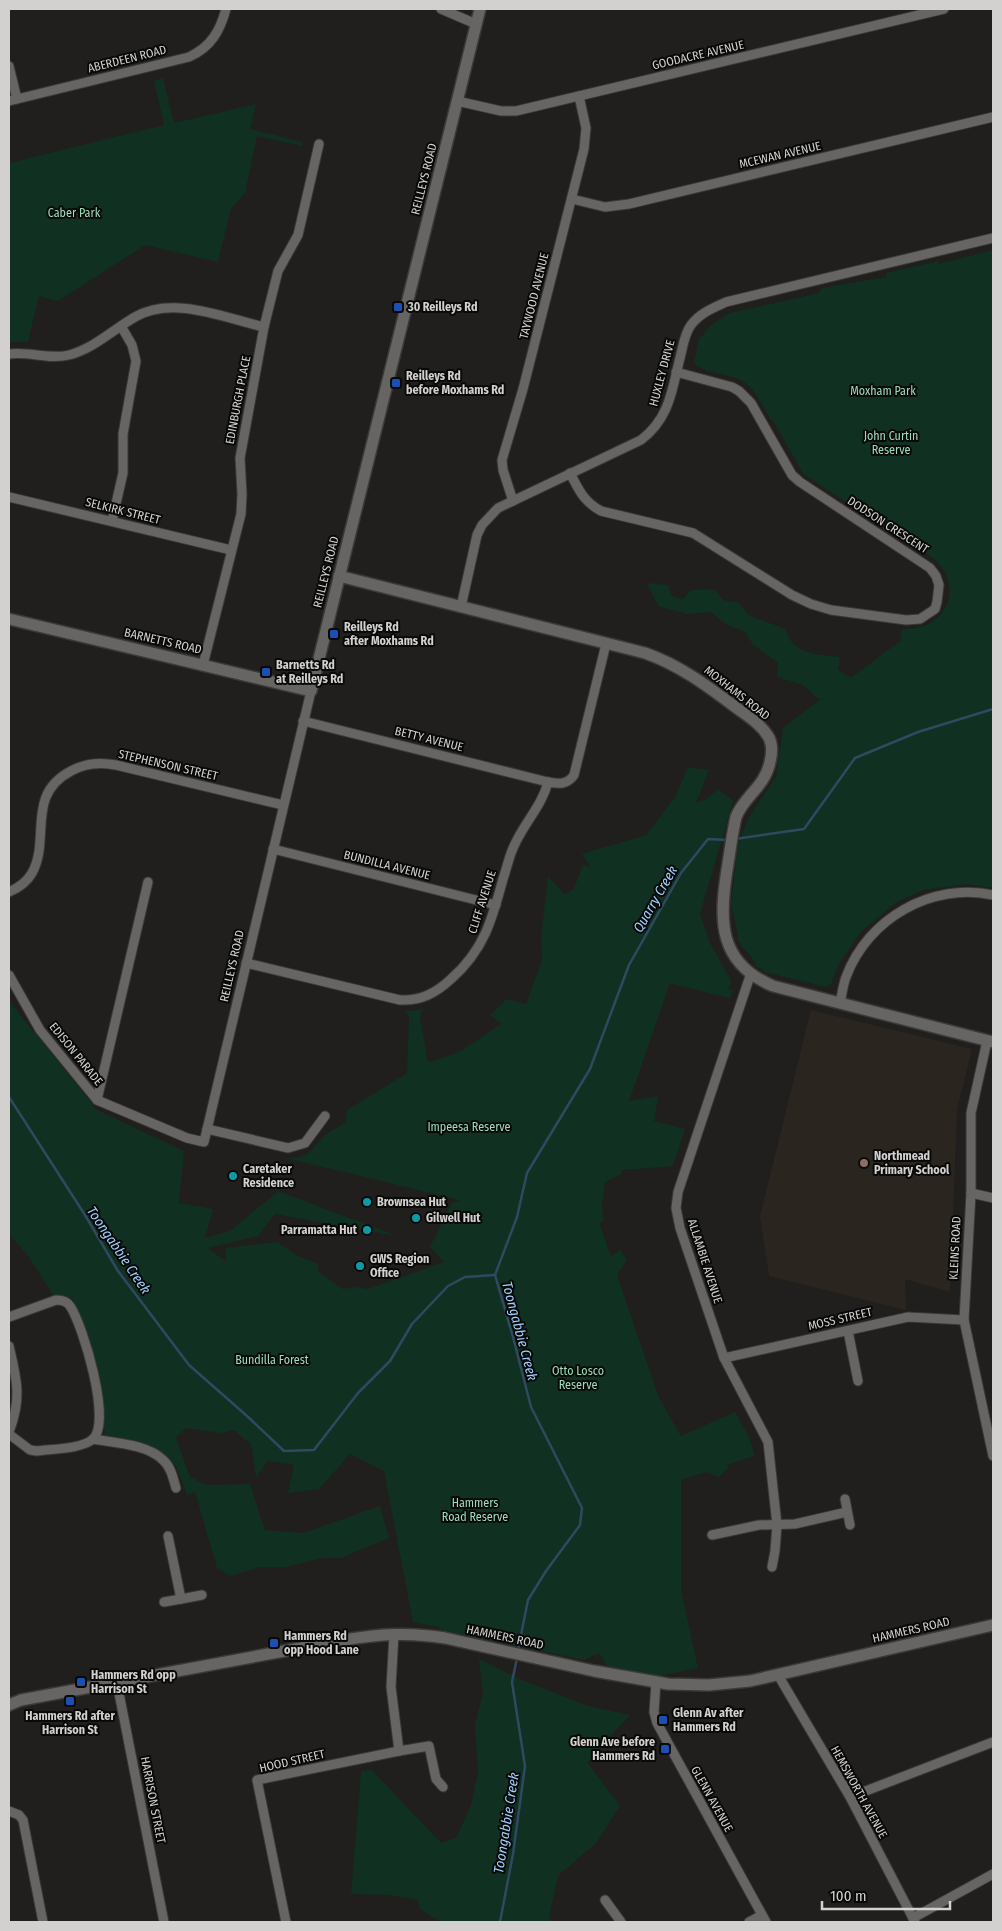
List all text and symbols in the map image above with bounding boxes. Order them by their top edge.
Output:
street label: GOODACRE AVENUE [651,38,746,72]
street label: ABERDEEN ROAD [86,42,168,76]
street label: MCEWAN AVENUE [738,139,823,171]
street label: REILLEYS ROAD [408,142,440,216]
park label: Caber Park [48,206,101,220]
street label: TAYWOOD AVENUE [517,251,552,341]
place label: 30 Reilleys Rd [407,300,477,314]
marker: 30 Reilleys Rd [392,301,404,313]
street label: HUXLEY DRIVE [646,338,678,408]
street label: EDINBURGH PLACE [223,354,253,445]
place label: Reilleys Rd before Moxhams Rd [406,369,504,397]
marker: Reilleys Rd before Moxhams Rd [390,377,402,389]
park label: Moxham Park [850,384,916,398]
park label: John Curtin Reserve [864,429,918,457]
street label: DODSON CRESCENT [845,494,931,557]
street label: SELKIRK STREET [84,495,162,527]
street label: REILLEYS ROAD [310,535,342,609]
place label: Reilleys Rd after Moxhams Rd [344,620,434,648]
street label: BARNETTS ROAD [123,625,203,657]
marker: Reilleys Rd after Moxhams Rd [328,628,340,640]
place label: Barnetts Rd at Reilleys Rd [276,658,343,686]
street label: MOXHAMS ROAD [701,663,773,723]
marker: Barnetts Rd at Reilleys Rd [260,666,272,678]
street label: BETTY AVENUE [393,724,465,754]
street label: STEPHENSON STREET [117,747,219,783]
street label: BUNDILLA AVENUE [342,847,432,883]
water label: Quarry Creek [630,863,681,935]
street label: CLIFF AVENUE [465,868,499,935]
street label: REILLEYS ROAD [217,929,247,1003]
street label: EDISON PARADE [46,1020,106,1088]
park label: Impeesa Reserve [427,1120,511,1134]
place label: Northmead Primary School [874,1149,950,1177]
marker: Northmead Primary School [858,1157,870,1169]
place label: Caretaker Residence [243,1162,294,1190]
marker: Caretaker Residence [227,1170,239,1182]
place label: Brownsea Hut [377,1195,447,1209]
marker: Brownsea Hut [361,1196,373,1208]
water label: Toongabbie Creek [83,1203,154,1297]
place label: Gilwell Hut [426,1211,481,1225]
marker: Gilwell Hut [410,1212,422,1224]
street label: KLEINS ROAD [946,1216,964,1280]
street label: ALLAMBIE AVENUE [685,1217,725,1305]
place label: Parramatta Hut [281,1223,358,1237]
marker: Parramatta Hut [361,1224,373,1236]
place label: GWS Region Office [370,1252,429,1280]
marker: GWS Region Office [354,1260,366,1272]
water label: Toongabbie Creek [498,1280,541,1383]
street label: MOSS STREET [807,1305,874,1333]
park label: Bundilla Forest [235,1353,309,1367]
park label: Otto Losco Reserve [552,1364,604,1392]
park label: Hammers Road Reserve [442,1496,508,1524]
street label: HAMMERS ROAD [871,1614,951,1646]
street label: HAMMERS ROAD [465,1622,545,1652]
place label: Hammers Rd opp Hood Lane [284,1629,359,1657]
marker: Hammers Rd opp Hood Lane [268,1637,280,1649]
place label: Hammers Rd opp Harrison St [91,1668,176,1696]
marker: Hammers Rd opp Harrison St [75,1676,87,1688]
marker: Hammers Rd after Harrison St [64,1695,76,1707]
place label: Glenn Av after Hammers Rd [673,1706,744,1734]
place label: Hammers Rd after Harrison St [25,1709,115,1737]
marker: Glenn Av after Hammers Rd [657,1714,669,1726]
place label: Glenn Ave before Hammers Rd [570,1735,655,1763]
marker: Glenn Ave before Hammers Rd [659,1743,671,1755]
street label: HEMSWORTH AVENUE [828,1743,890,1841]
street label: HOOD STREET [258,1747,327,1775]
street label: HARRISON STREET [138,1755,168,1845]
street label: GLENN AVENUE [688,1764,736,1835]
water label: Toongabbie Creek [490,1771,523,1875]
scale bar [822,1878,950,1910]
text: 100 m [830,1887,867,1905]

